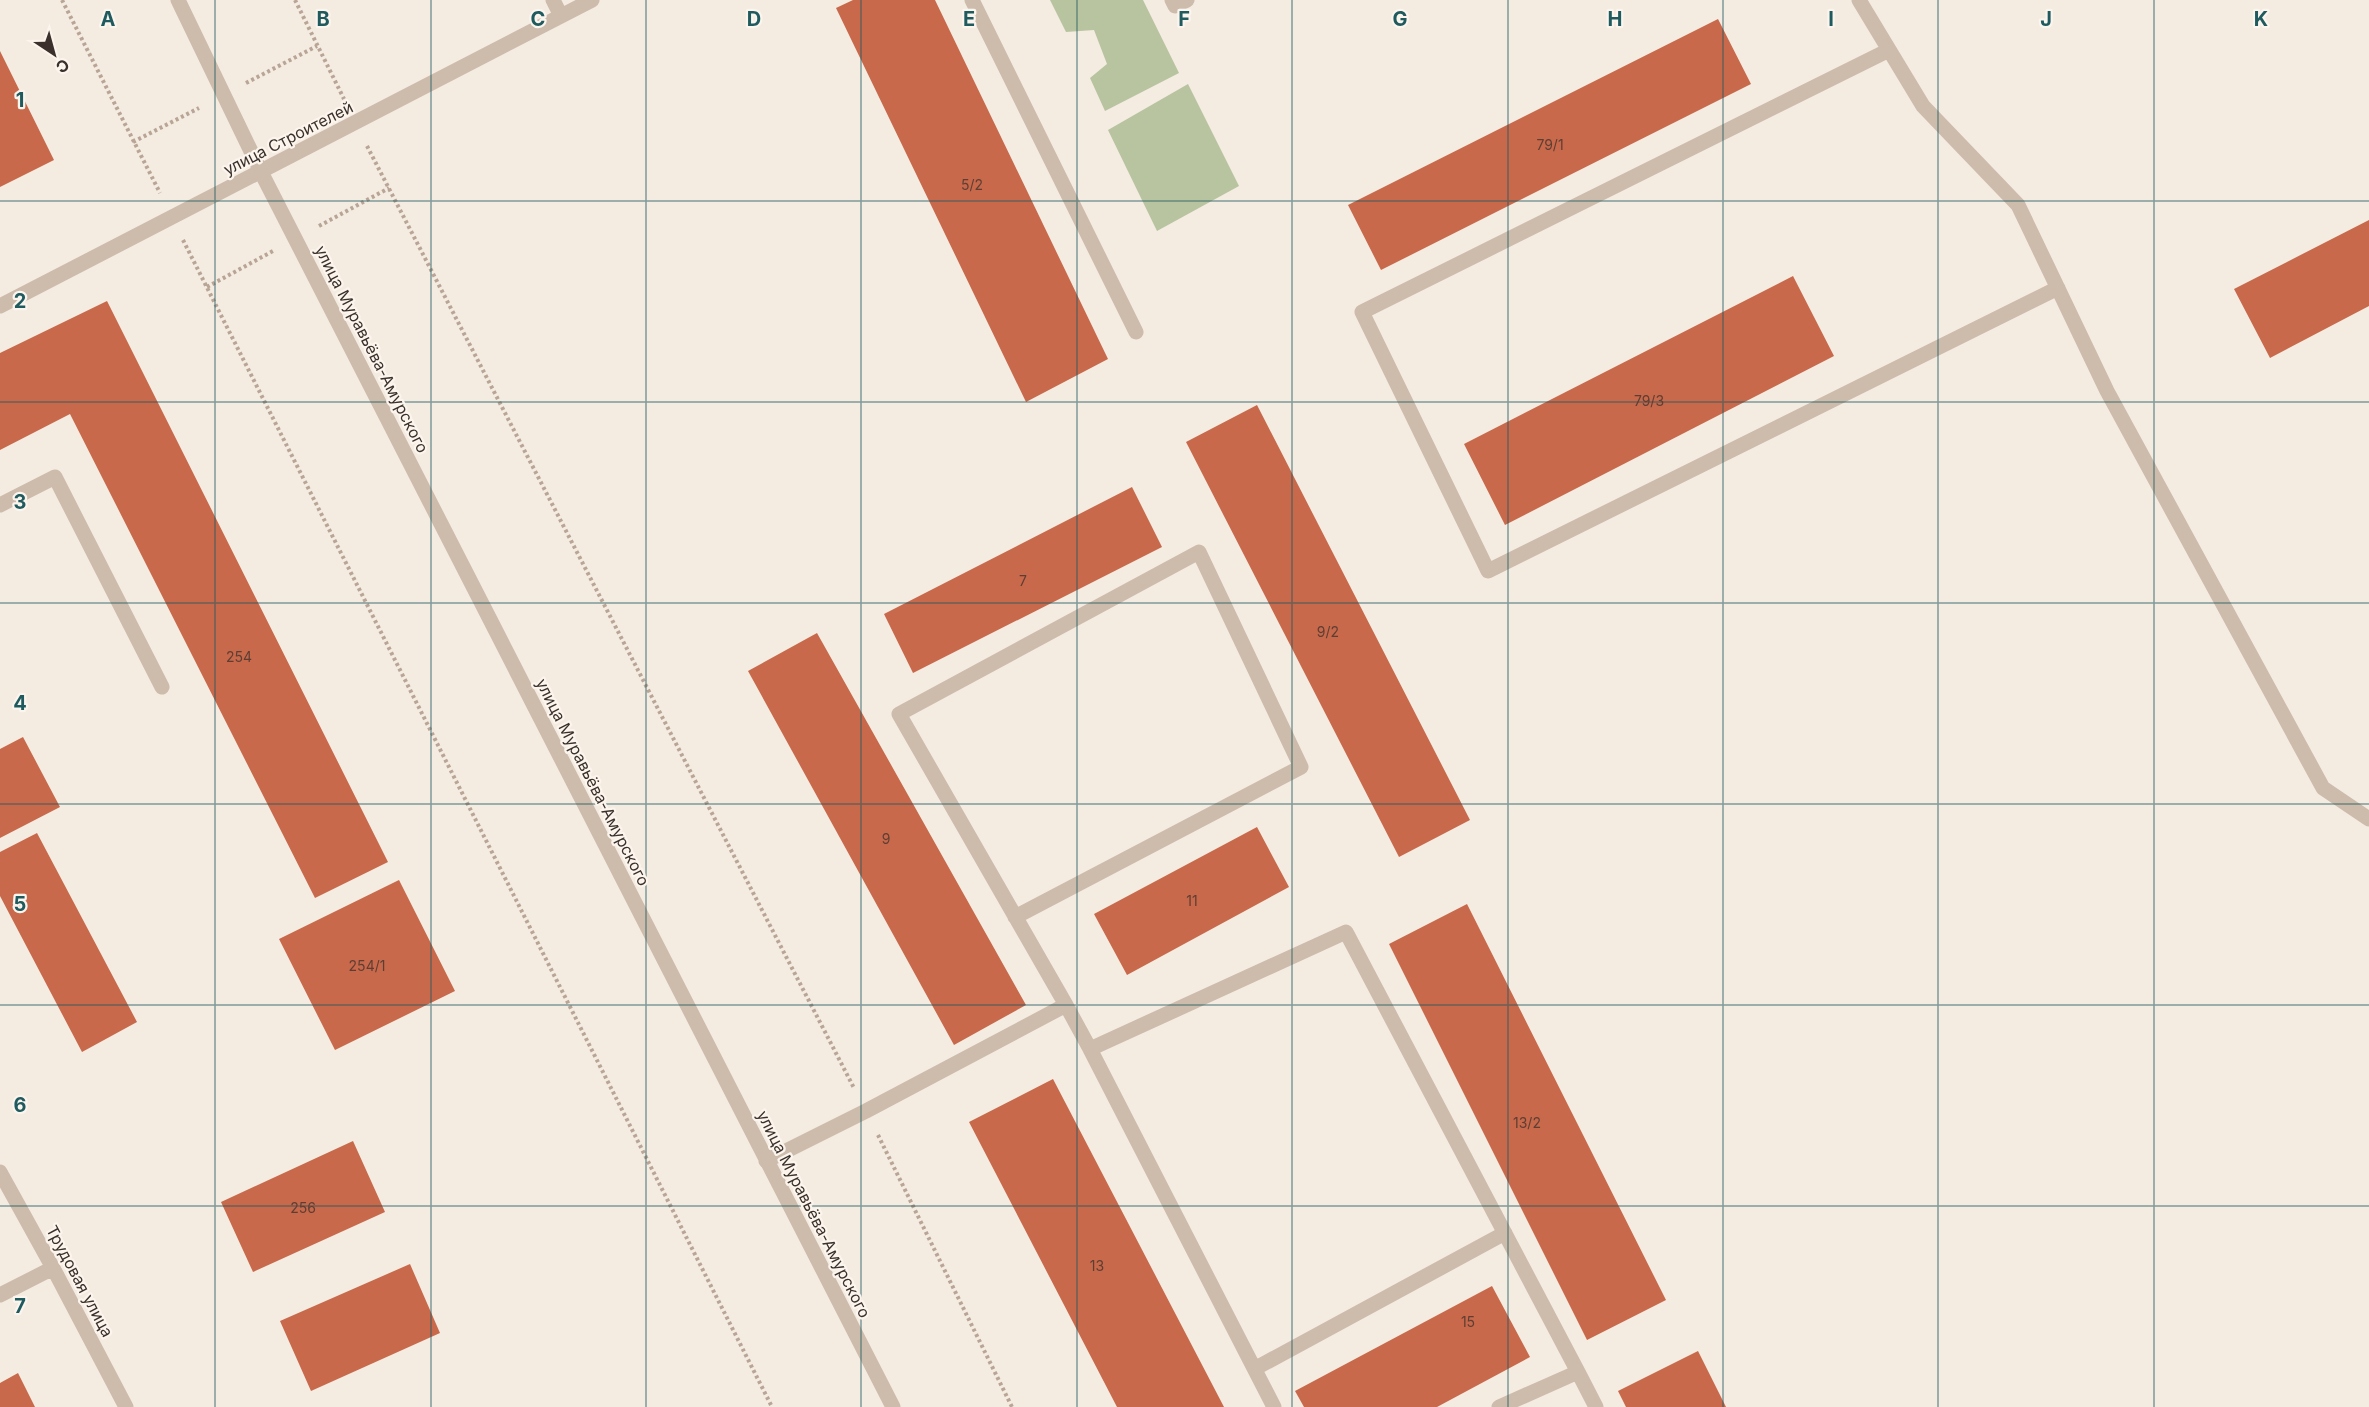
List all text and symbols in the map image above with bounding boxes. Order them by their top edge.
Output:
text: A [101,7,116,31]
text: B [316,7,330,31]
text: C [531,7,545,31]
text: D [747,7,761,31]
text: E [963,7,975,31]
text: F [1178,7,1190,31]
text: G [1392,7,1408,31]
text: H [1608,7,1622,31]
text: I [1828,7,1834,31]
text: J [2040,7,2052,31]
text: K [2254,7,2268,31]
north arrow [24,24,84,84]
text: С [52,55,73,78]
text: 1 [16,88,24,112]
street label: улица Строителей [220,97,356,179]
house number: 79/1 [1536,136,1564,153]
house number: 5/2 [961,176,983,193]
street label: улица Муравьёва-Амурского [311,242,433,456]
text: 2 [14,289,26,313]
house number: 79/3 [1634,392,1664,409]
text: 3 [14,490,26,514]
house number: 7 [1019,572,1027,589]
house number: 9/2 [1317,623,1339,640]
house number: 254 [226,648,252,665]
street label: улица Муравьёва-Амурского [532,675,654,889]
text: 4 [13,691,27,715]
house number: 9 [882,830,890,847]
text: 5 [14,892,26,916]
house number: 11 [1186,892,1198,909]
house number: 254/1 [349,957,385,974]
text: 6 [14,1093,27,1117]
street label: улица Муравьёва-Амурского [753,1107,875,1321]
house number: 13/2 [1513,1114,1541,1131]
house number: 256 [290,1199,316,1216]
street label: Трудовая улица [42,1222,118,1340]
house number: 13 [1090,1257,1104,1274]
text: 7 [14,1294,26,1318]
house number: 15 [1461,1313,1475,1330]

